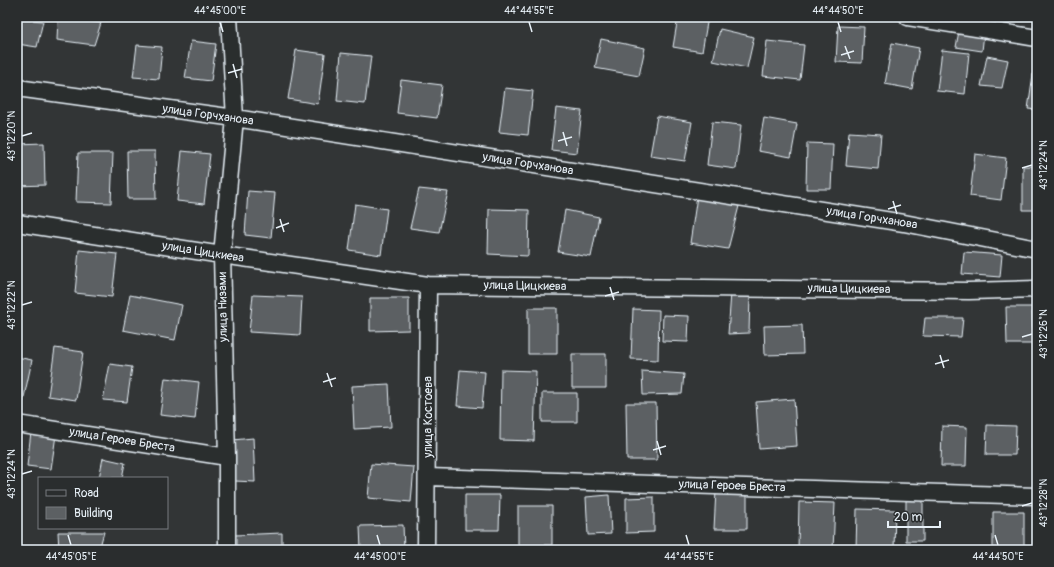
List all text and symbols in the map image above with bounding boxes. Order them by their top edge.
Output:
text: 44°45'00"E [194,5,246,17]
text: 44°44'55"E [504,5,554,17]
text: 44°44'50"E [812,5,864,17]
street label: улица Горчханова [160,101,255,129]
text: 43°12'20"N [6,111,18,161]
text: 43°12'24"N [1038,140,1050,190]
street label: улица Горчханова [480,149,575,179]
street label: улица Горчханова [824,203,919,233]
street label: улица Цицкиева [160,238,245,266]
street label: улица Низами [215,271,231,343]
street label: улица Цицкиева [482,278,567,294]
text: 43°12'22"N [6,280,18,330]
street label: улица Цицкиева [806,281,891,297]
text: 43°12'26"N [1038,309,1050,359]
street label: улица Костоева [421,376,436,459]
street label: улица Героев Бреста [67,424,176,456]
text: 43°12'24"N [6,449,18,499]
legend [38,477,168,529]
street label: улица Героев Бреста [677,477,786,495]
text: 43°12'28"N [1038,478,1050,527]
text: Road [74,486,99,501]
scale bar [888,503,940,529]
text: Building [74,506,113,521]
text: 20 m [894,510,923,525]
text: 44°45'05"E [46,551,96,563]
text: 44°45'00"E [354,551,406,563]
text: 44°44'55"E [664,551,714,563]
text: 44°44'50"E [972,551,1024,563]

